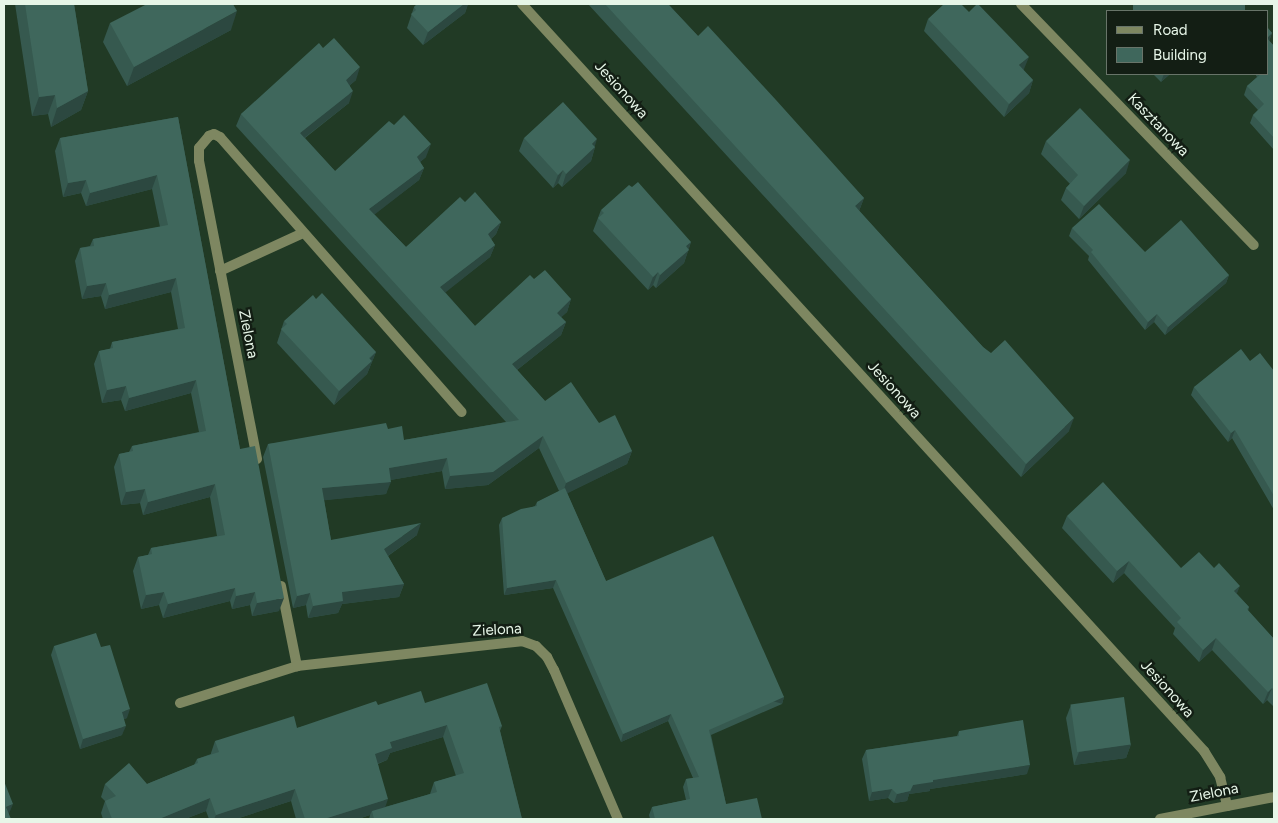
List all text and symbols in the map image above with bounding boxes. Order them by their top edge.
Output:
legend [1106,10,1268,75]
text: Road [1153,21,1188,39]
text: Building [1153,46,1207,64]
street label: Jesionowa [590,58,652,122]
street label: Kasztanowa [1124,90,1192,160]
street label: Zielona [234,308,262,360]
street label: Jesionowa [863,358,925,422]
street label: Zielona [472,620,522,640]
street label: Jesionowa [1136,657,1198,721]
street label: Zielona [1188,779,1240,807]

